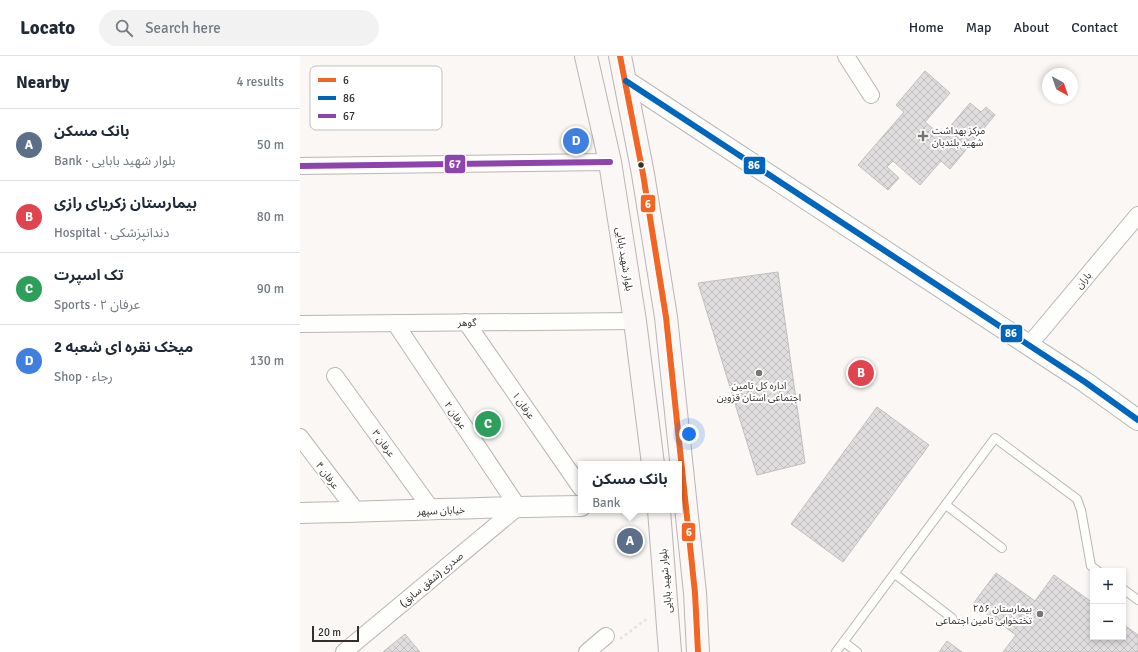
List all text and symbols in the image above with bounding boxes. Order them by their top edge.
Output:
search box [99,10,379,46]
text: Locato [20,16,75,40]
icon: search [113,17,135,39]
text: Search here [145,19,221,37]
text: Home [909,19,944,36]
text: Map [966,19,991,36]
text: About [1013,19,1049,36]
text: Contact [1071,19,1118,36]
legend [310,66,442,130]
north arrow [1042,68,1078,104]
text: Nearby [16,72,69,93]
text: 4 results [236,74,284,90]
text: 6 [343,74,349,87]
text: 86 [343,92,355,105]
text: 67 [343,110,355,123]
text: بانک مسکن [54,122,130,140]
place label: مرکز بهداشت شهید بلندیان [932,125,985,149]
pin: D [563,126,589,156]
marker: مرکز بهداشت شهید بلندیان [917,130,929,142]
text: A [25,137,33,153]
text: 50 m [257,137,284,153]
text: Bank · بلوار شهید بابایی [54,153,175,169]
line badge: 67 [444,154,466,174]
line badge: 86 [743,156,766,175]
text: 67 [449,158,461,171]
text: 86 [748,159,760,172]
unlabelled marker [636,160,646,170]
text: بیمارستان زکریای رازی [54,194,197,212]
line badge: 6 [640,194,656,213]
text: 6 [645,198,651,211]
text: B [25,209,33,225]
text: 80 m [257,209,284,225]
text: Hospital · دندانپزشکی [54,225,169,241]
street label: بلوار شهید بابایی [613,226,635,292]
text: تک اسپرت [54,266,124,284]
street label: باران [1073,270,1094,291]
text: C [25,281,33,297]
text: 90 m [257,281,284,297]
text: Sports · عرفان ۲ [54,297,140,313]
street label: گوهر [457,317,477,329]
line badge: 86 [1000,324,1023,343]
text: 86 [1005,327,1017,340]
text: میخک نقره ای شعبه 2 [54,338,193,356]
text: D [25,353,33,369]
text: 130 m [250,353,284,369]
pin: B [848,358,874,388]
marker: اداره کل تامین اجتماعی استان قزوین [754,368,764,378]
text: Shop · رجاء [54,369,113,385]
place label: اداره کل تامین اجتماعی استان قزوین [717,380,801,404]
street label: عرفان ۱ [509,389,537,422]
street label: عرفان ۲ [442,399,469,432]
pin: C [475,409,501,439]
your location [679,424,699,444]
street label: عرفان ۳ [369,428,397,460]
street label: عرفان ۴ [313,460,341,492]
popup [578,461,682,513]
text: بانک مسکن [592,470,668,488]
text: Bank [592,495,620,511]
street label: خیابان سپهر [416,504,465,518]
line badge: 6 [681,522,696,542]
pin: A [617,526,643,556]
text: 6 [686,526,692,539]
street label: بلوار شهید بابایی [657,548,675,614]
street label: صدری (شفق سابق) [398,550,466,610]
map controls [1090,568,1126,640]
button: + [1090,568,1126,604]
place label: بیمارستان ۲۵۶ تختخوابی تامین اجتماعی [936,603,1032,627]
button: − [1090,604,1126,640]
marker: بیمارستان ۲۵۶ تختخوابی تامین اجتماعی [1035,609,1045,619]
scale bar [312,624,359,643]
text: 20 m [318,626,341,639]

